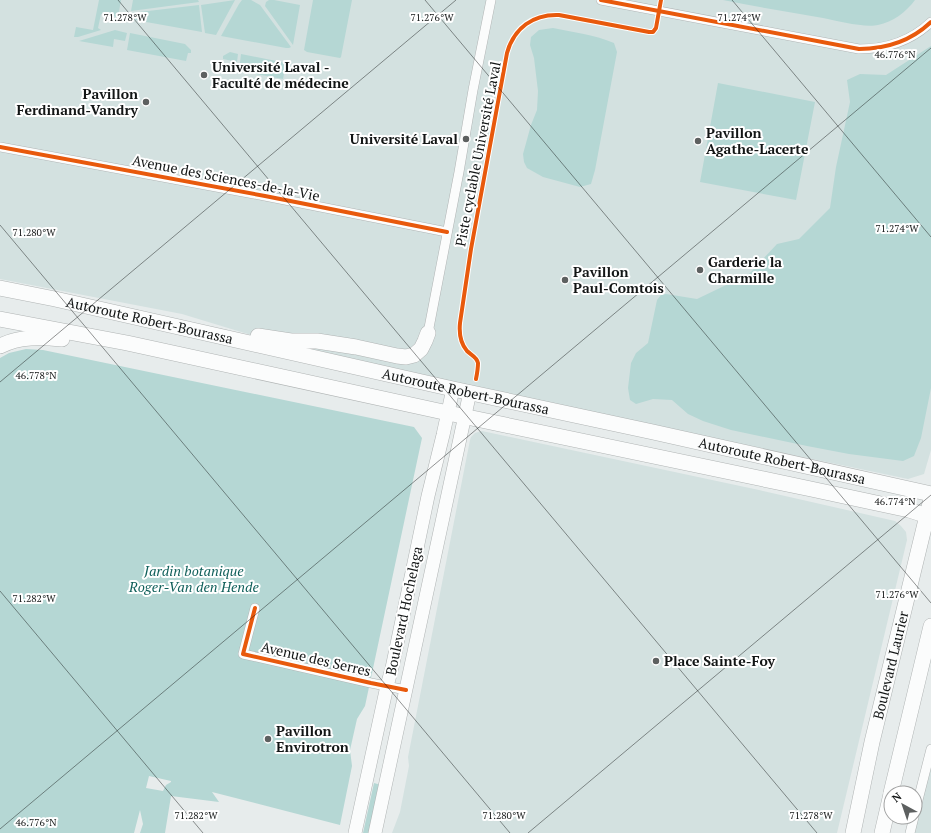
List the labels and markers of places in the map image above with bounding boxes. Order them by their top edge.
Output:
place label: Université Laval - Faculté de médecine [212,57,349,92]
marker: Université Laval - Faculté de médecine [199,70,209,80]
place label: Pavillon Ferdinand-Vandry [16,84,139,119]
marker: Pavillon Ferdinand-Vandry [141,97,151,107]
place label: Pavillon Agathe-Lacerte [706,123,809,158]
place label: Université Laval [350,129,458,148]
marker: Université Laval [461,134,471,144]
marker: Pavillon Agathe-Lacerte [693,136,703,146]
place label: Garderie la Charmille [708,252,782,287]
place label: Pavillon Paul-Comtois [573,262,664,297]
marker: Garderie la Charmille [695,265,705,275]
marker: Pavillon Paul-Comtois [560,275,570,285]
place label: Place Sainte-Foy [664,651,776,670]
marker: Place Sainte-Foy [651,656,661,666]
place label: Pavillon Envirotron [276,721,349,756]
marker: Pavillon Envirotron [263,734,273,744]

